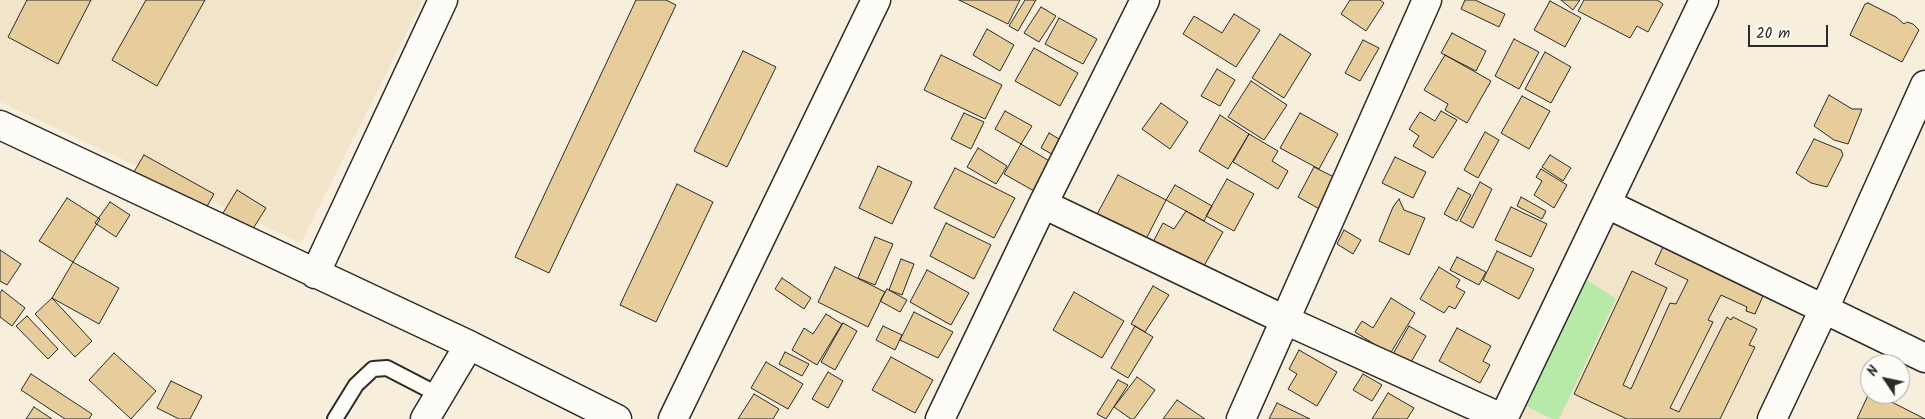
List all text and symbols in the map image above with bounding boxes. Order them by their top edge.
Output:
scale bar [1750,15,1830,47]
text: 20 m [1756,22,1790,46]
north arrow [1860,354,1910,404]
text: N [1862,361,1885,381]

